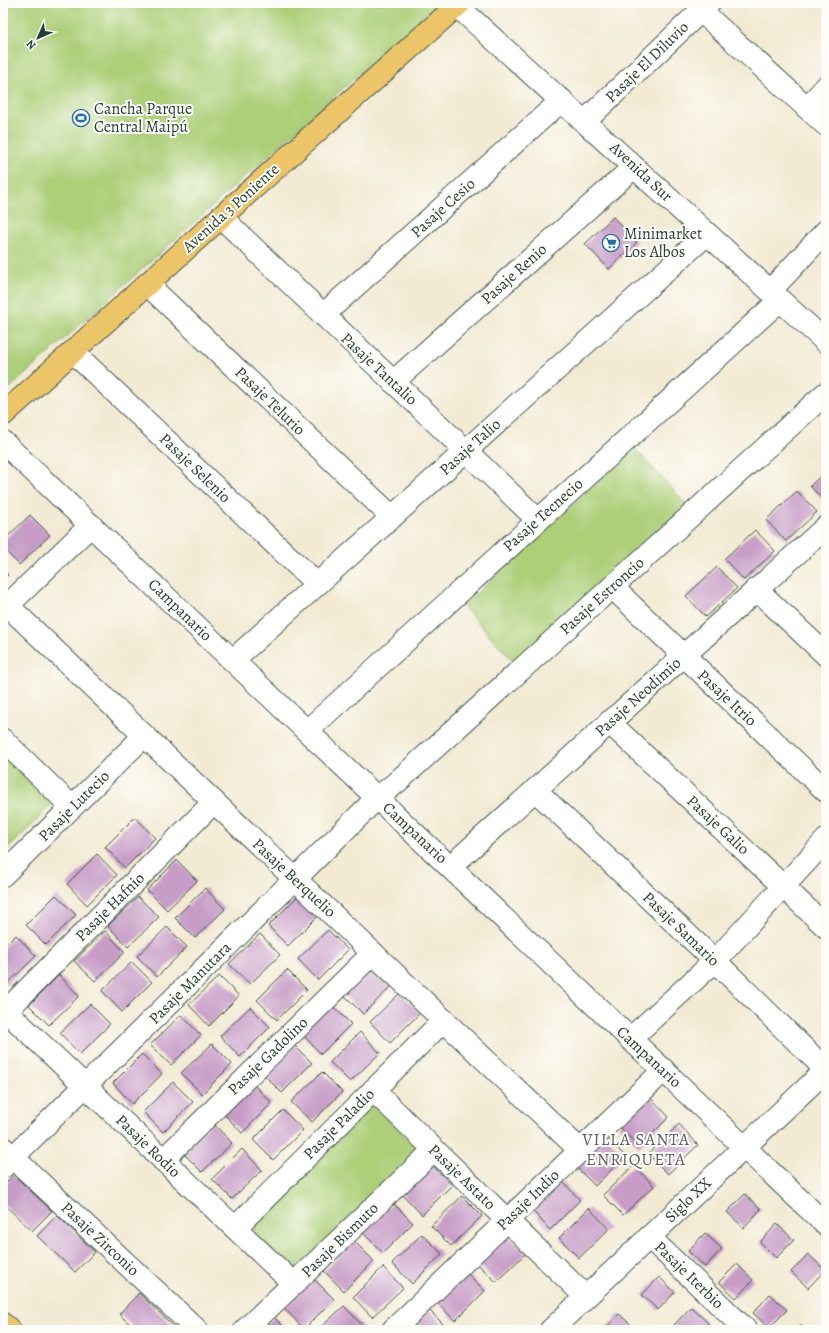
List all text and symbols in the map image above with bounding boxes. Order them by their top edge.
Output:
street label: Pasaje El Diluvio [600,16,694,108]
north arrow [18,18,58,58]
text: N [23,37,39,53]
place label: Cancha Parque Central Maipú [94,98,192,138]
sports icon: Cancha Parque Central Maipú [71,108,91,128]
street label: Avenida Sur [604,136,677,207]
street label: Avenida 3 Poniente [177,159,284,258]
street label: Pasaje Cesio [406,173,480,243]
place label: Minimarket Los Albos [624,223,702,263]
supermarket icon: Minimarket Los Albos [601,233,621,253]
street label: Pasaje Renio [476,238,552,310]
street label: Pasaje Tantalio [336,328,422,410]
street label: Pasaje Telurio [230,362,310,440]
street label: Pasaje Talio [434,413,506,481]
street label: Pasaje Selenio [154,428,236,508]
street label: Pasaje Tecnecio [498,473,588,557]
street label: Pasaje Estroncio [555,552,649,640]
street label: Campanario [143,574,217,646]
street label: Pasaje Neodimio [590,652,686,742]
street label: Pasaje Itrio [692,665,762,731]
street label: Pasaje Lutecio [33,765,115,847]
street label: Pasaje Galio [682,790,754,860]
street label: Campanario [378,797,452,869]
street label: Pasaje Berquelio [247,833,341,923]
street label: Pasaje Hafnio [70,867,150,947]
street label: Pasaje Samario [638,887,724,971]
street label: Pasaje Manutara [144,936,237,1029]
street label: Pasaje Gadolino [223,1012,313,1100]
street label: Campanario [612,1021,686,1093]
street label: Pasaje Paladio [298,1083,380,1165]
street label: Pasaje Rodio [111,1109,185,1183]
district label: VILLA SANTA ENRIQUETA [581,1128,690,1171]
street label: Pasaje Astato [423,1139,501,1215]
street label: Pasaje Indio [492,1164,564,1236]
street label: Siglo XX [660,1172,716,1228]
street label: Pasaje Zirconio [56,1197,144,1281]
street label: Pasaje Bismuto [296,1197,384,1283]
street label: Pasaje Iterbio [649,1236,729,1314]

